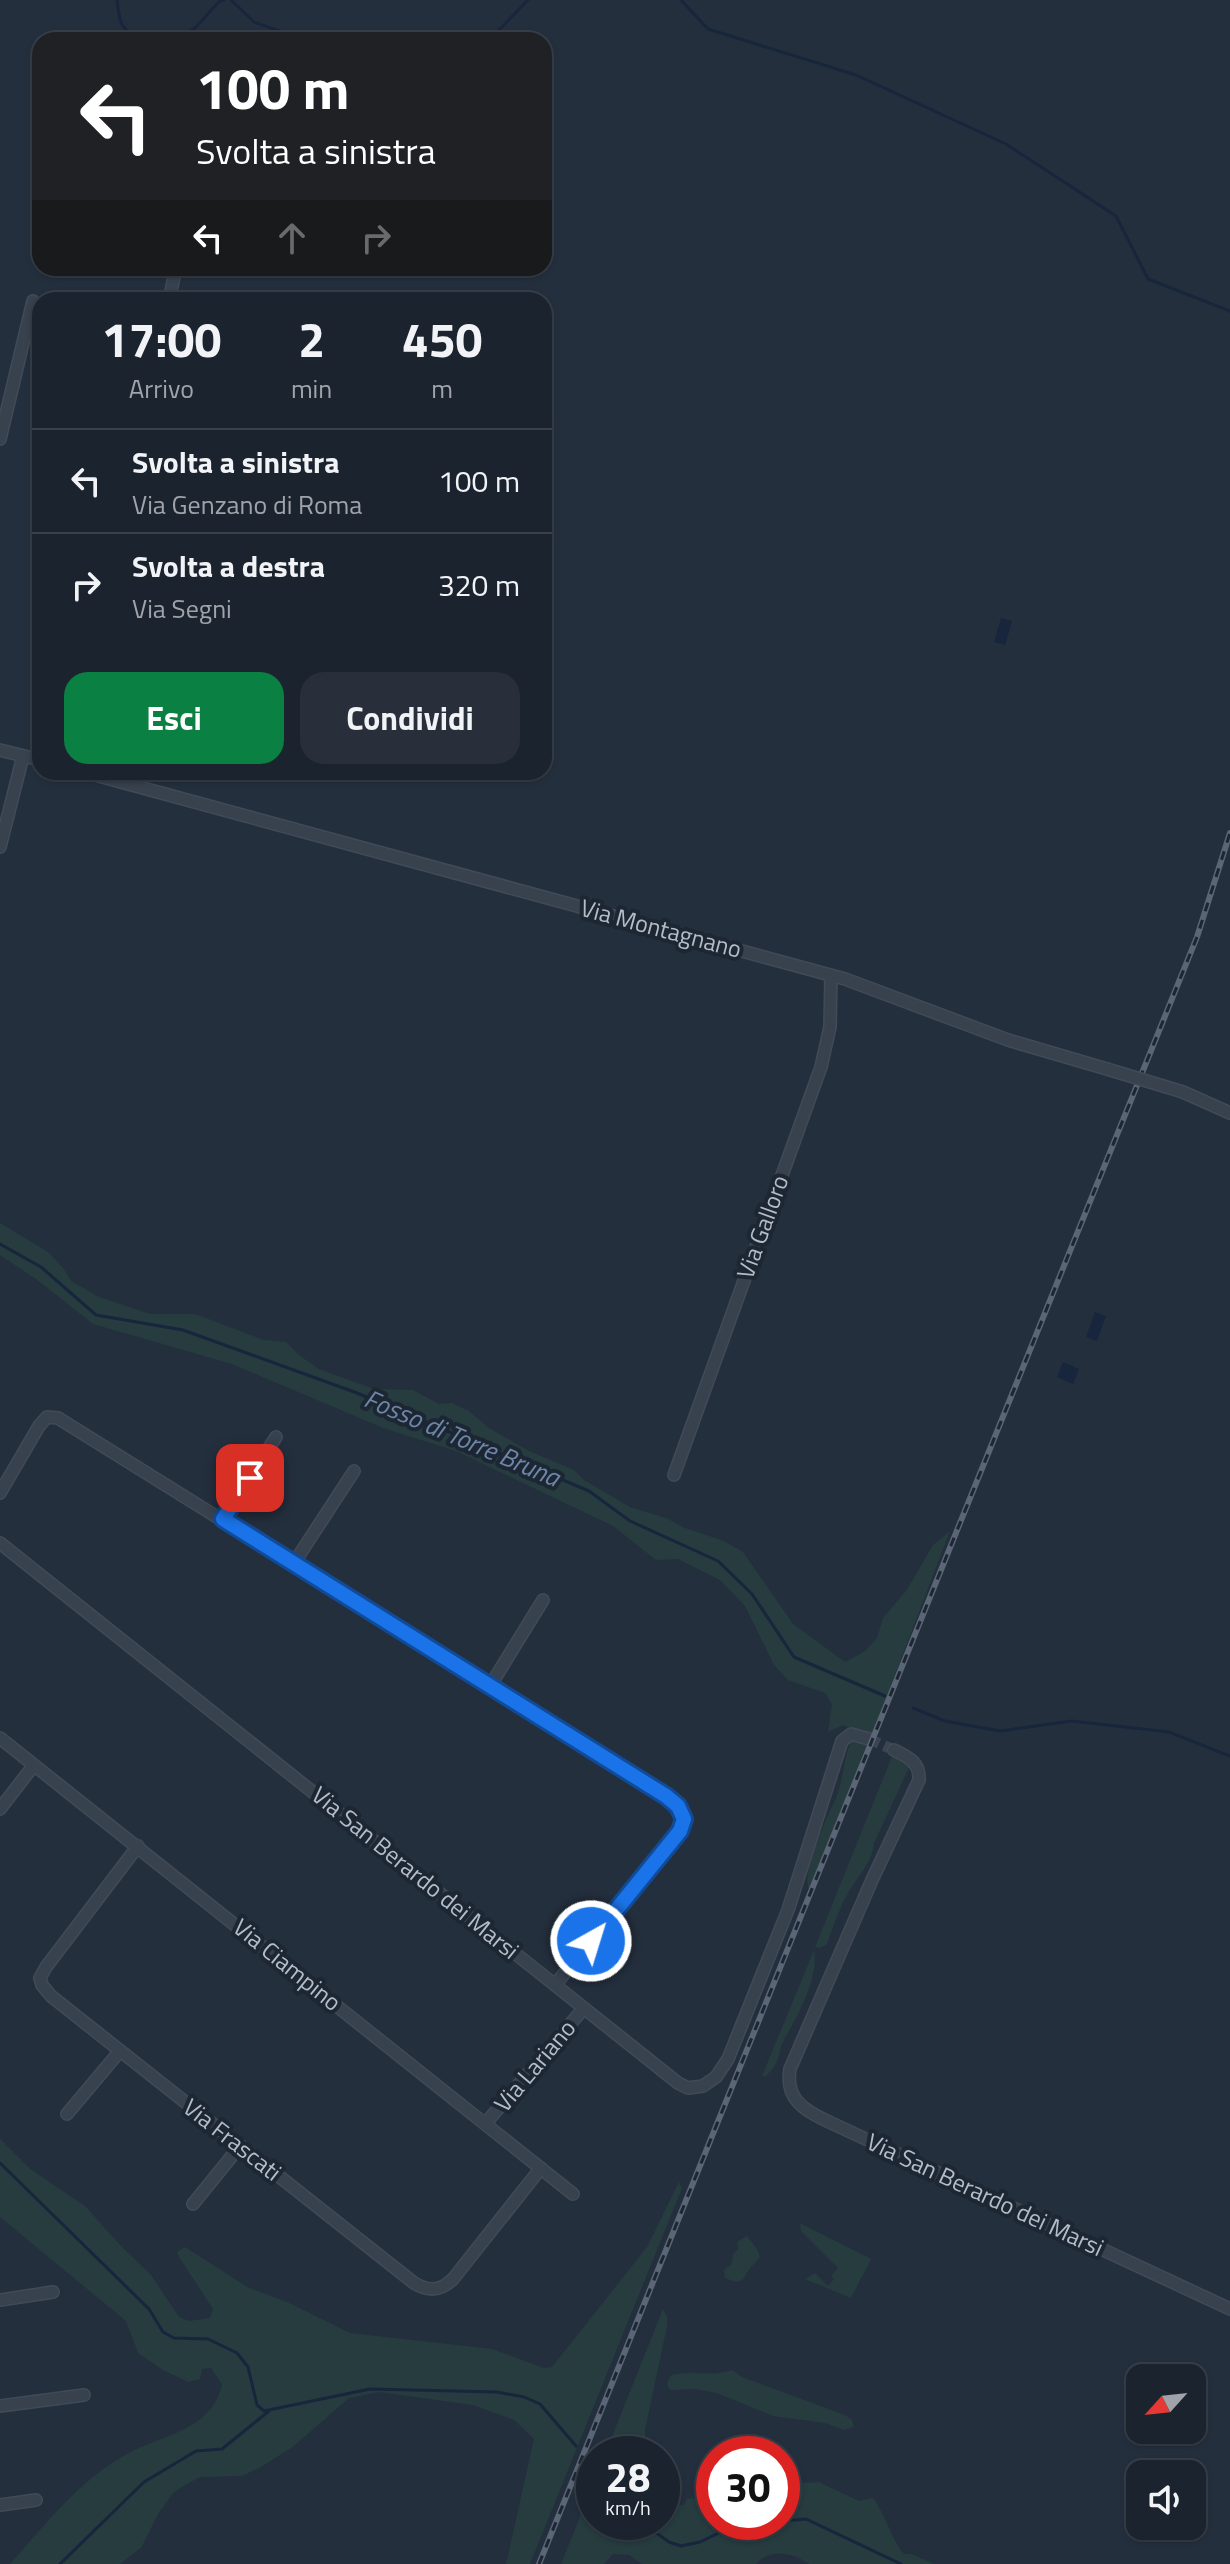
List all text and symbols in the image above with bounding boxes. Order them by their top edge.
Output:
text: 100 m [196,46,349,131]
icon: left [64,64,168,168]
text: Svolta a sinistra [196,123,436,178]
icon: left [186,216,230,260]
icon: ahead [270,216,314,260]
icon: right [354,216,398,260]
text: 17:00 [102,303,221,376]
text: 2 [298,303,325,376]
text: 450 [402,303,482,376]
text: Arrivo [129,369,194,408]
text: min [291,369,332,408]
text: m [431,369,453,408]
text: Svolta a sinistra [132,439,340,485]
text: 100 m [438,458,520,504]
icon: left [64,459,108,503]
text: Via Genzano di Roma [132,485,362,524]
text: Svolta a destra [132,543,325,589]
text: 320 m [438,562,520,608]
icon: right [64,563,108,607]
text: Via Segni [132,589,232,628]
button: Esci [64,672,284,764]
button: Condividi [300,672,520,764]
street label: Via Montagnano [577,889,746,967]
street label: Via Galloro [727,1170,797,1283]
water label: Fosso di Torre Bruna [358,1379,568,1497]
pin [216,1444,284,1512]
icon: arrive [228,1456,272,1500]
street label: Via San Berardo dei Marsi [304,1777,527,1967]
position arrow [549,1899,633,1983]
street label: Via Ciampino [226,1909,350,2019]
street label: Via Lariano [485,2011,584,2120]
street label: Via Frascati [176,2089,290,2189]
street label: Via San Berardo dei Marsi [861,2123,1110,2265]
north arrow [1126,2364,1206,2444]
map controls [1126,2364,1206,2540]
speed limit sign: 30 [696,2436,800,2540]
text: 28 [606,2447,650,2508]
button: sound [1126,2460,1206,2540]
text: km/h [605,2492,651,2523]

